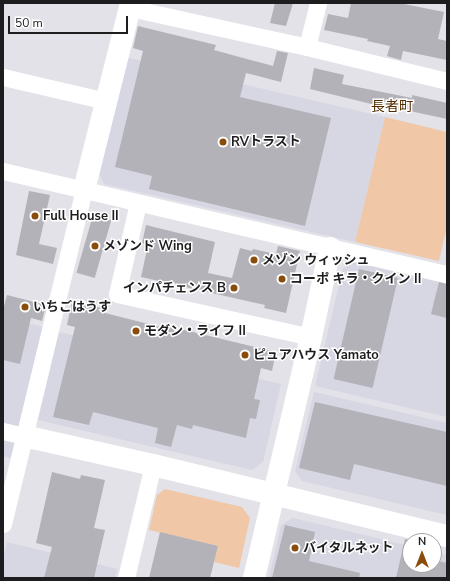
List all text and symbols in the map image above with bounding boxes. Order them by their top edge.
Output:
scale bar [10,8,130,34]
text: 50 m [15,15,43,31]
district label: 長者町 [371,99,413,115]
place label: RVトラスト [231,134,301,150]
marker: RVトラスト [218,137,228,147]
place label: Full House II [43,208,119,224]
marker: Full House II [30,211,40,221]
place label: メゾンド Wing [103,238,192,254]
marker: メゾンド Wing [90,241,100,251]
place label: メゾン ウィッシュ [262,252,370,268]
marker: メゾン ウィッシュ [249,255,259,265]
place label: コーポ キラ・クイン II [290,271,421,287]
marker: コーポ キラ・クイン II [277,274,287,284]
place label: インパチェンス B [123,280,226,296]
marker: インパチェンス B [229,283,239,293]
place label: いちごはうす [33,299,111,315]
marker: いちごはうす [20,302,30,312]
place label: モダン・ライフ II [144,323,246,339]
marker: モダン・ライフ II [131,326,141,336]
place label: ピュアハウス Yamato [253,347,380,363]
marker: ピュアハウス Yamato [240,350,250,360]
north arrow [402,533,442,573]
text: N [418,534,426,549]
place label: バイタルネット [303,540,394,556]
marker: バイタルネット [290,543,300,553]

